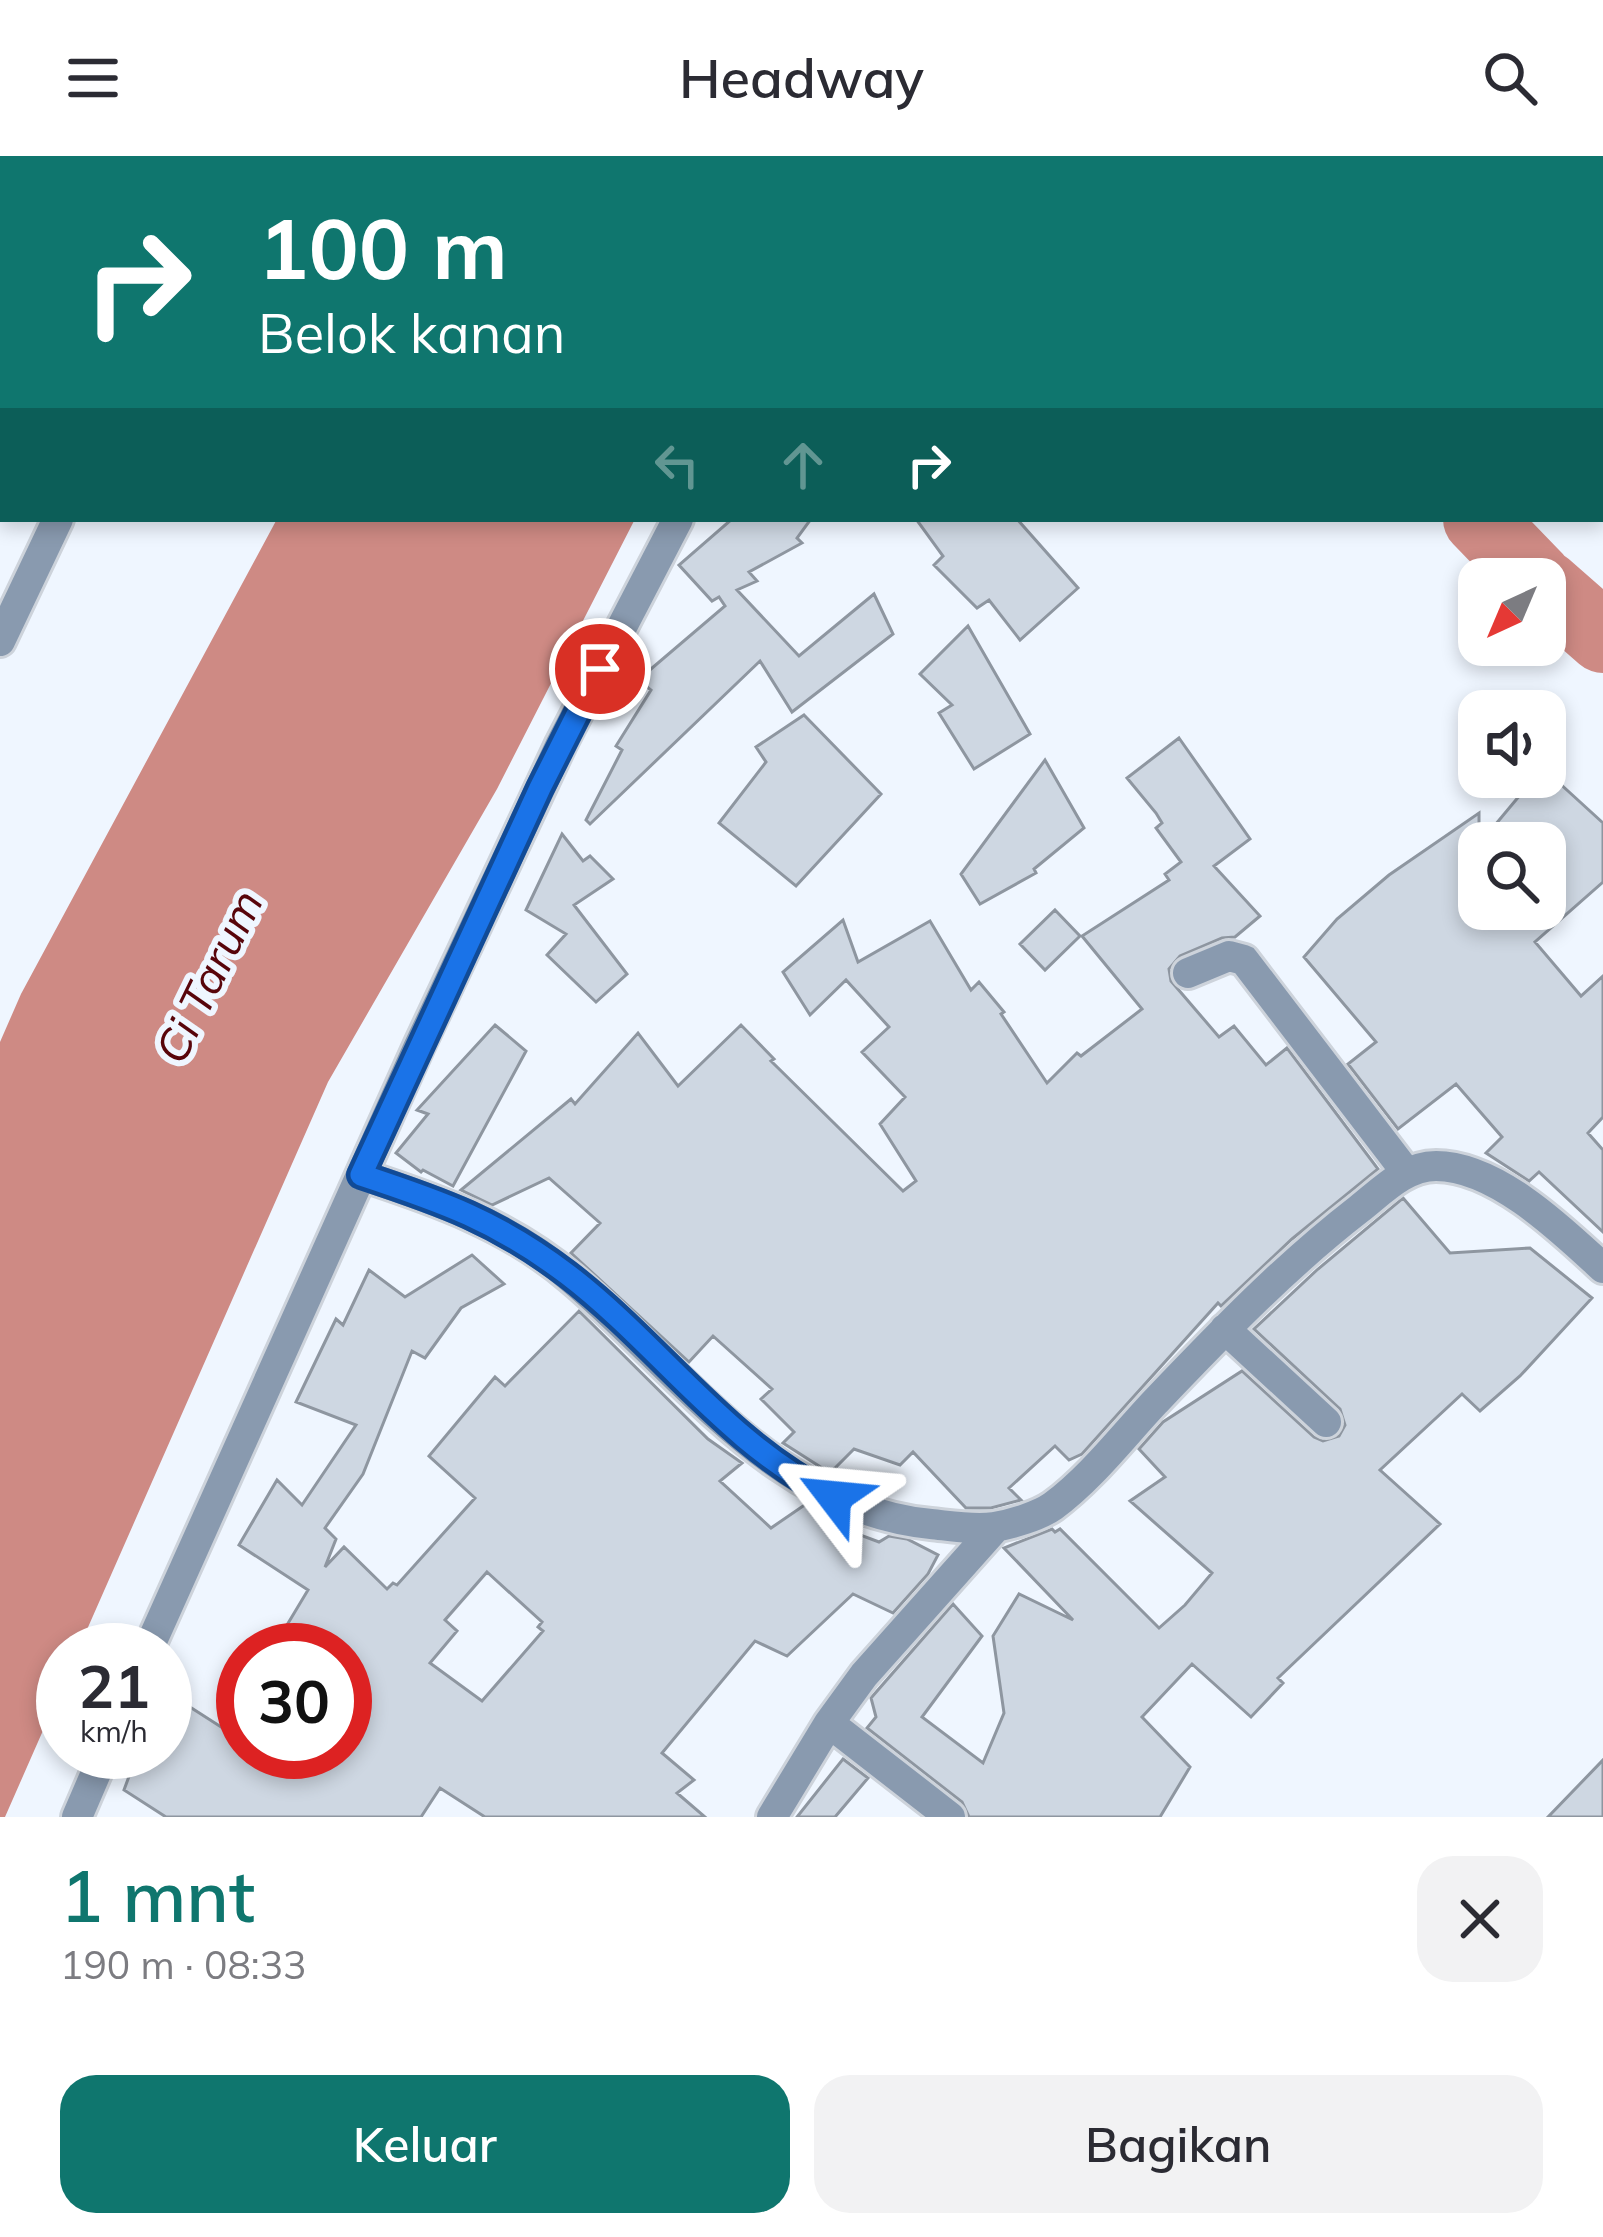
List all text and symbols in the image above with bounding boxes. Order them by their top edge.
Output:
text: Headway [679,44,924,112]
icon: menu [60,45,126,111]
icon: search [1477,45,1543,111]
text: 100 m [258,195,508,300]
icon: right [60,204,216,360]
text: Belok kanan [258,299,565,367]
icon: left [644,432,710,498]
icon: ahead [770,432,836,498]
icon: right [896,432,962,498]
north arrow [1458,558,1566,666]
map controls [1458,558,1566,930]
pin [549,618,651,720]
icon: arrive [567,636,633,702]
button: sound [1458,690,1566,798]
button: search [1458,822,1566,930]
water label: Ci Tarum [142,880,274,1072]
position arrow [771,1434,897,1560]
speed limit sign: 30 [216,1623,372,1779]
text: 21 [78,1648,150,1723]
text: km/h [80,1712,148,1750]
text: 1 mnt [60,1850,255,1940]
button: close [1417,1856,1543,1982]
text: 190 m · 08:33 [60,1940,306,1989]
button: Keluar [60,2075,790,2213]
button: Bagikan [814,2075,1543,2213]

